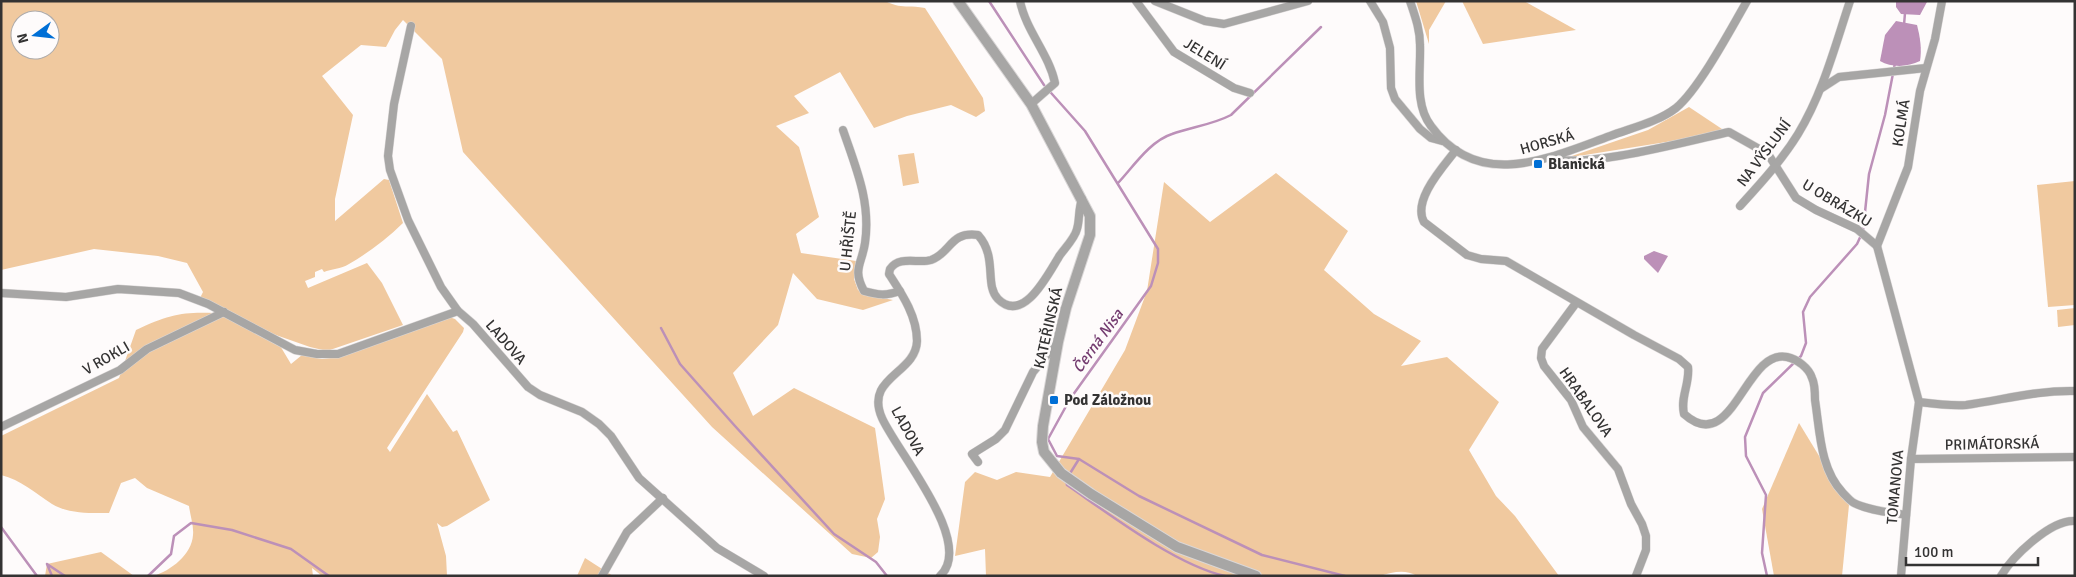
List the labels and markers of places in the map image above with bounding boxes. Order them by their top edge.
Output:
place label: Blanická [1548,155,1605,173]
marker: Blanická [1532,158,1544,170]
place label: Pod Záložnou [1064,391,1151,409]
marker: Pod Záložnou [1048,394,1060,406]

